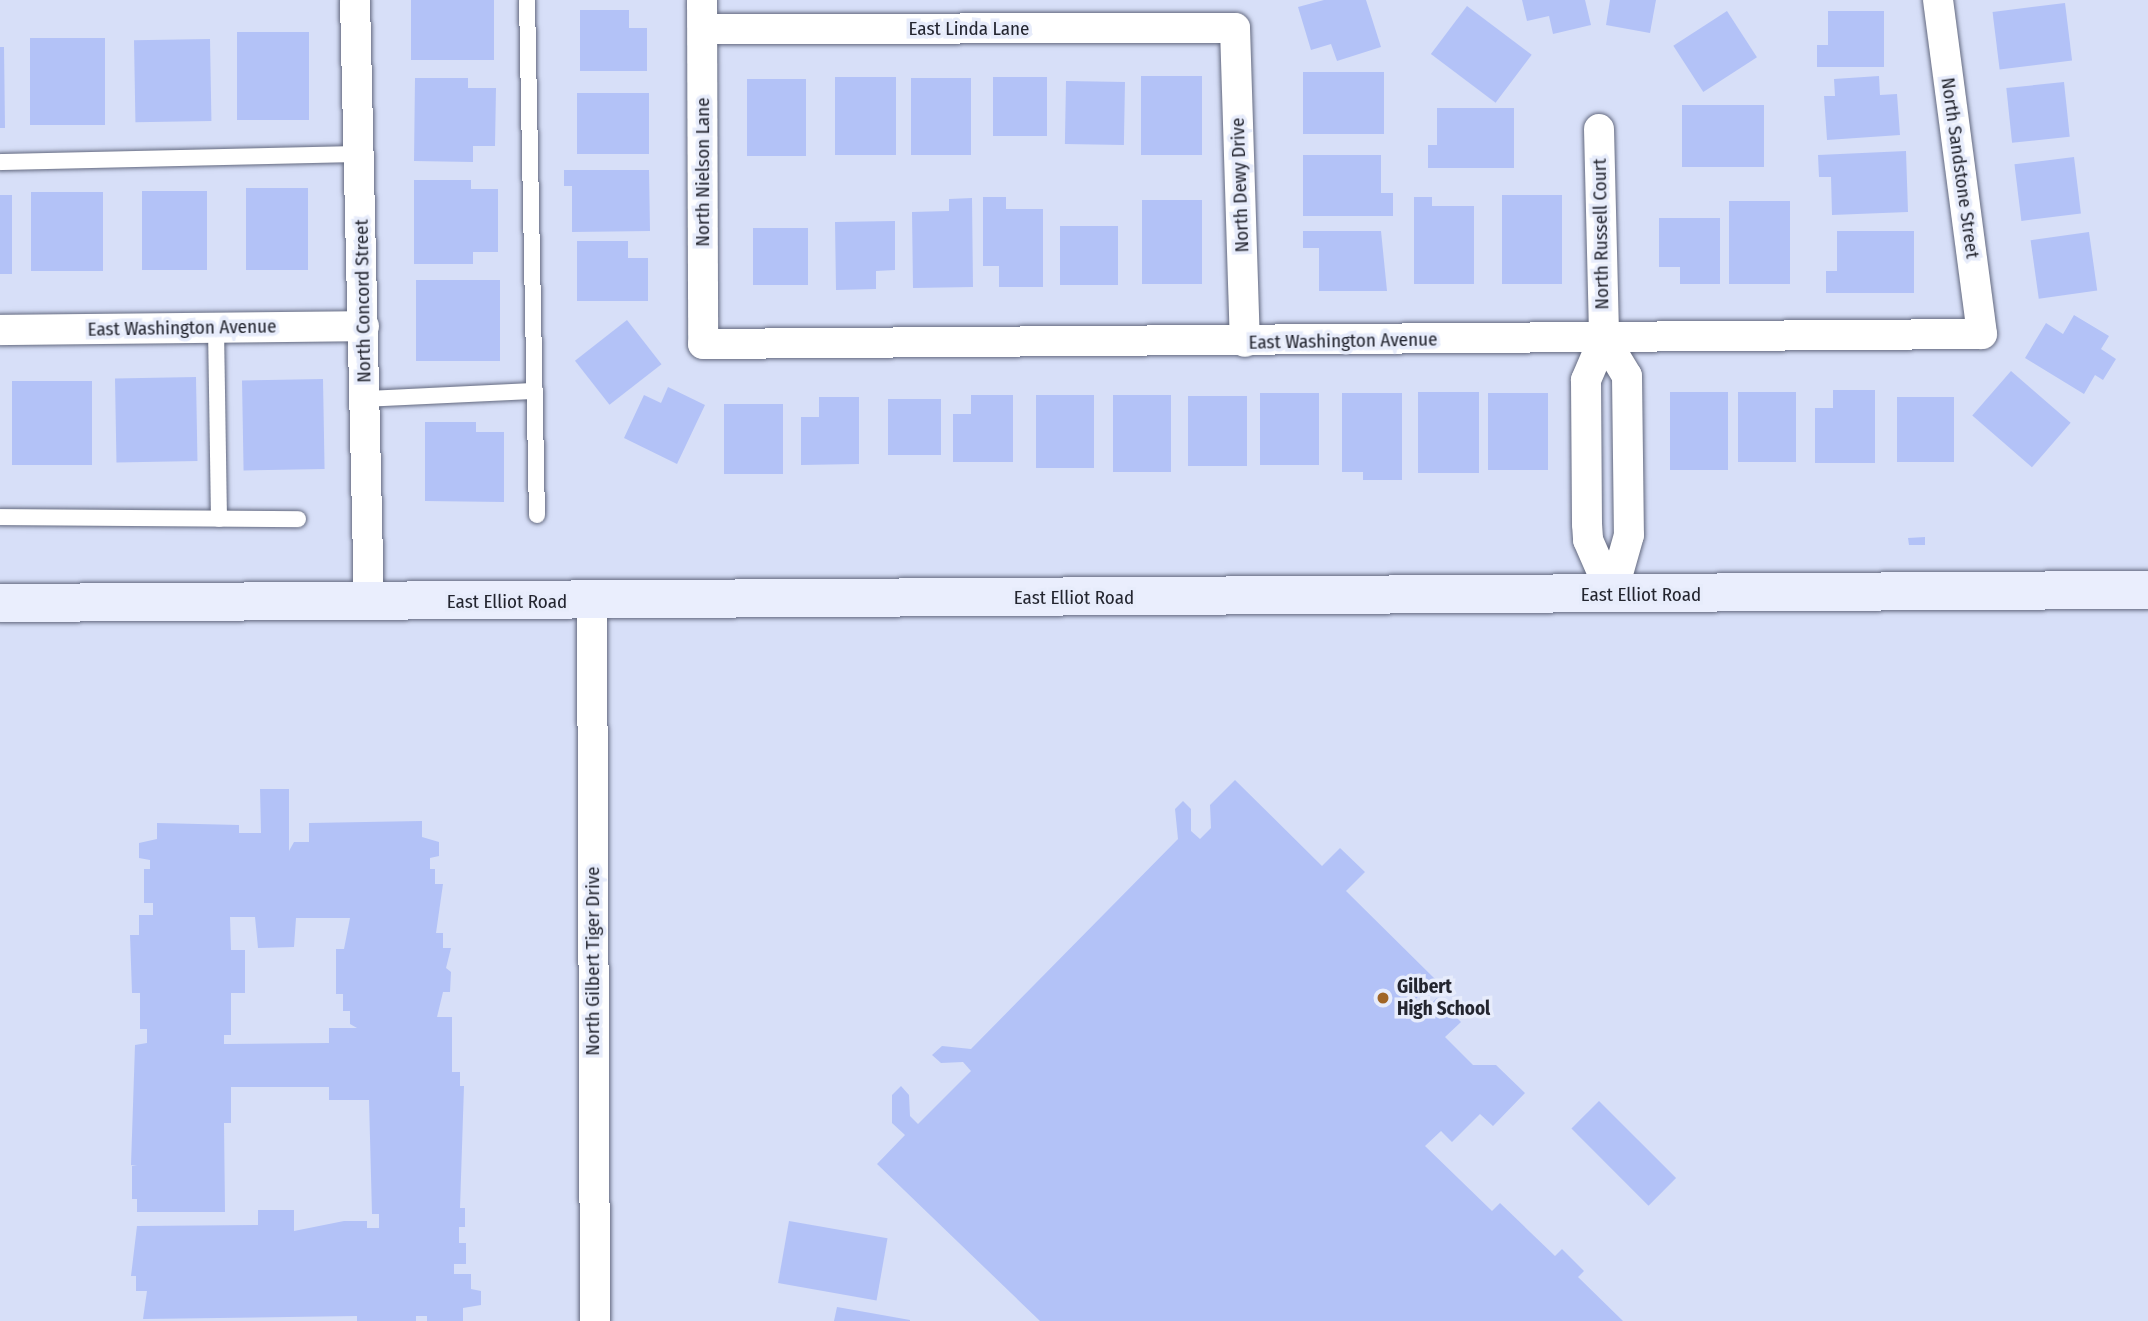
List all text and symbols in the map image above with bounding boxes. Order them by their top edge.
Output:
street label: East Linda Lane [909,18,1029,40]
street label: North Sandstone Street [1936,76,1984,260]
street label: North Nielson Lane [692,97,714,247]
street label: North Dewy Drive [1226,117,1254,253]
street label: North Russell Court [1588,158,1614,310]
street label: North Concord Street [350,219,376,383]
street label: East Washington Avenue [87,315,277,341]
street label: East Washington Avenue [1248,328,1438,354]
street label: East Elliot Road [1581,584,1701,606]
street label: East Elliot Road [1014,587,1134,609]
street label: East Elliot Road [447,591,567,613]
street label: North Gilbert Tiger Drive [582,866,604,1056]
place label: Gilbert High School [1397,976,1490,1020]
marker: Gilbert High School [1375,990,1391,1006]

